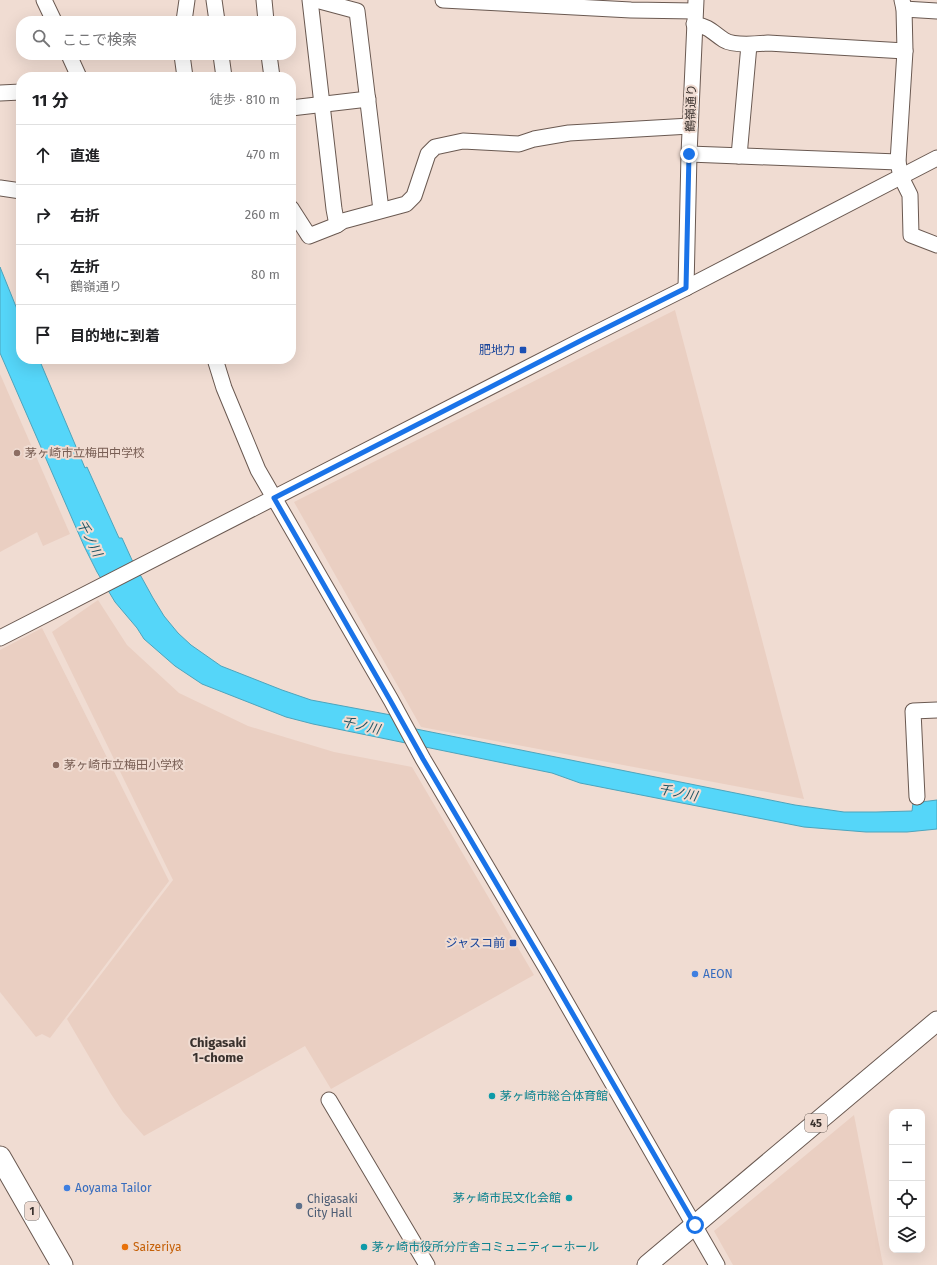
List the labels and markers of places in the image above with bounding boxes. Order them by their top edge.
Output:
place label: 肥地力 [479,343,515,357]
marker: 肥地力 [518,345,528,355]
place label: 茅ヶ崎市立梅田中学校 [25,446,145,460]
marker: 茅ヶ崎市立梅田中学校 [12,448,22,458]
place label: 茅ヶ崎市立梅田小学校 [64,758,184,772]
marker: 茅ヶ崎市立梅田小学校 [51,760,61,770]
place label: ジャスコ前 [446,936,505,950]
marker: ジャスコ前 [508,938,518,948]
place label: AEON [703,967,733,981]
marker: AEON [690,969,700,979]
place label: 茅ヶ崎市総合体育館 [500,1089,608,1103]
marker: 茅ヶ崎市総合体育館 [487,1091,497,1101]
place label: Aoyama Tailor [75,1181,152,1195]
marker: Aoyama Tailor [62,1183,72,1193]
place label: 茅ヶ崎市民文化会館 [453,1191,561,1205]
place label: Chigasaki City Hall [307,1192,358,1220]
marker: 茅ヶ崎市民文化会館 [564,1193,574,1203]
marker: Chigasaki City Hall [294,1201,304,1211]
place label: Saizeriya [133,1240,181,1254]
place label: 茅ヶ崎市役所分庁舎コミュニティーホール [372,1240,599,1254]
marker: Saizeriya [120,1242,130,1252]
marker: 茅ヶ崎市役所分庁舎コミュニティーホール [359,1242,369,1252]

